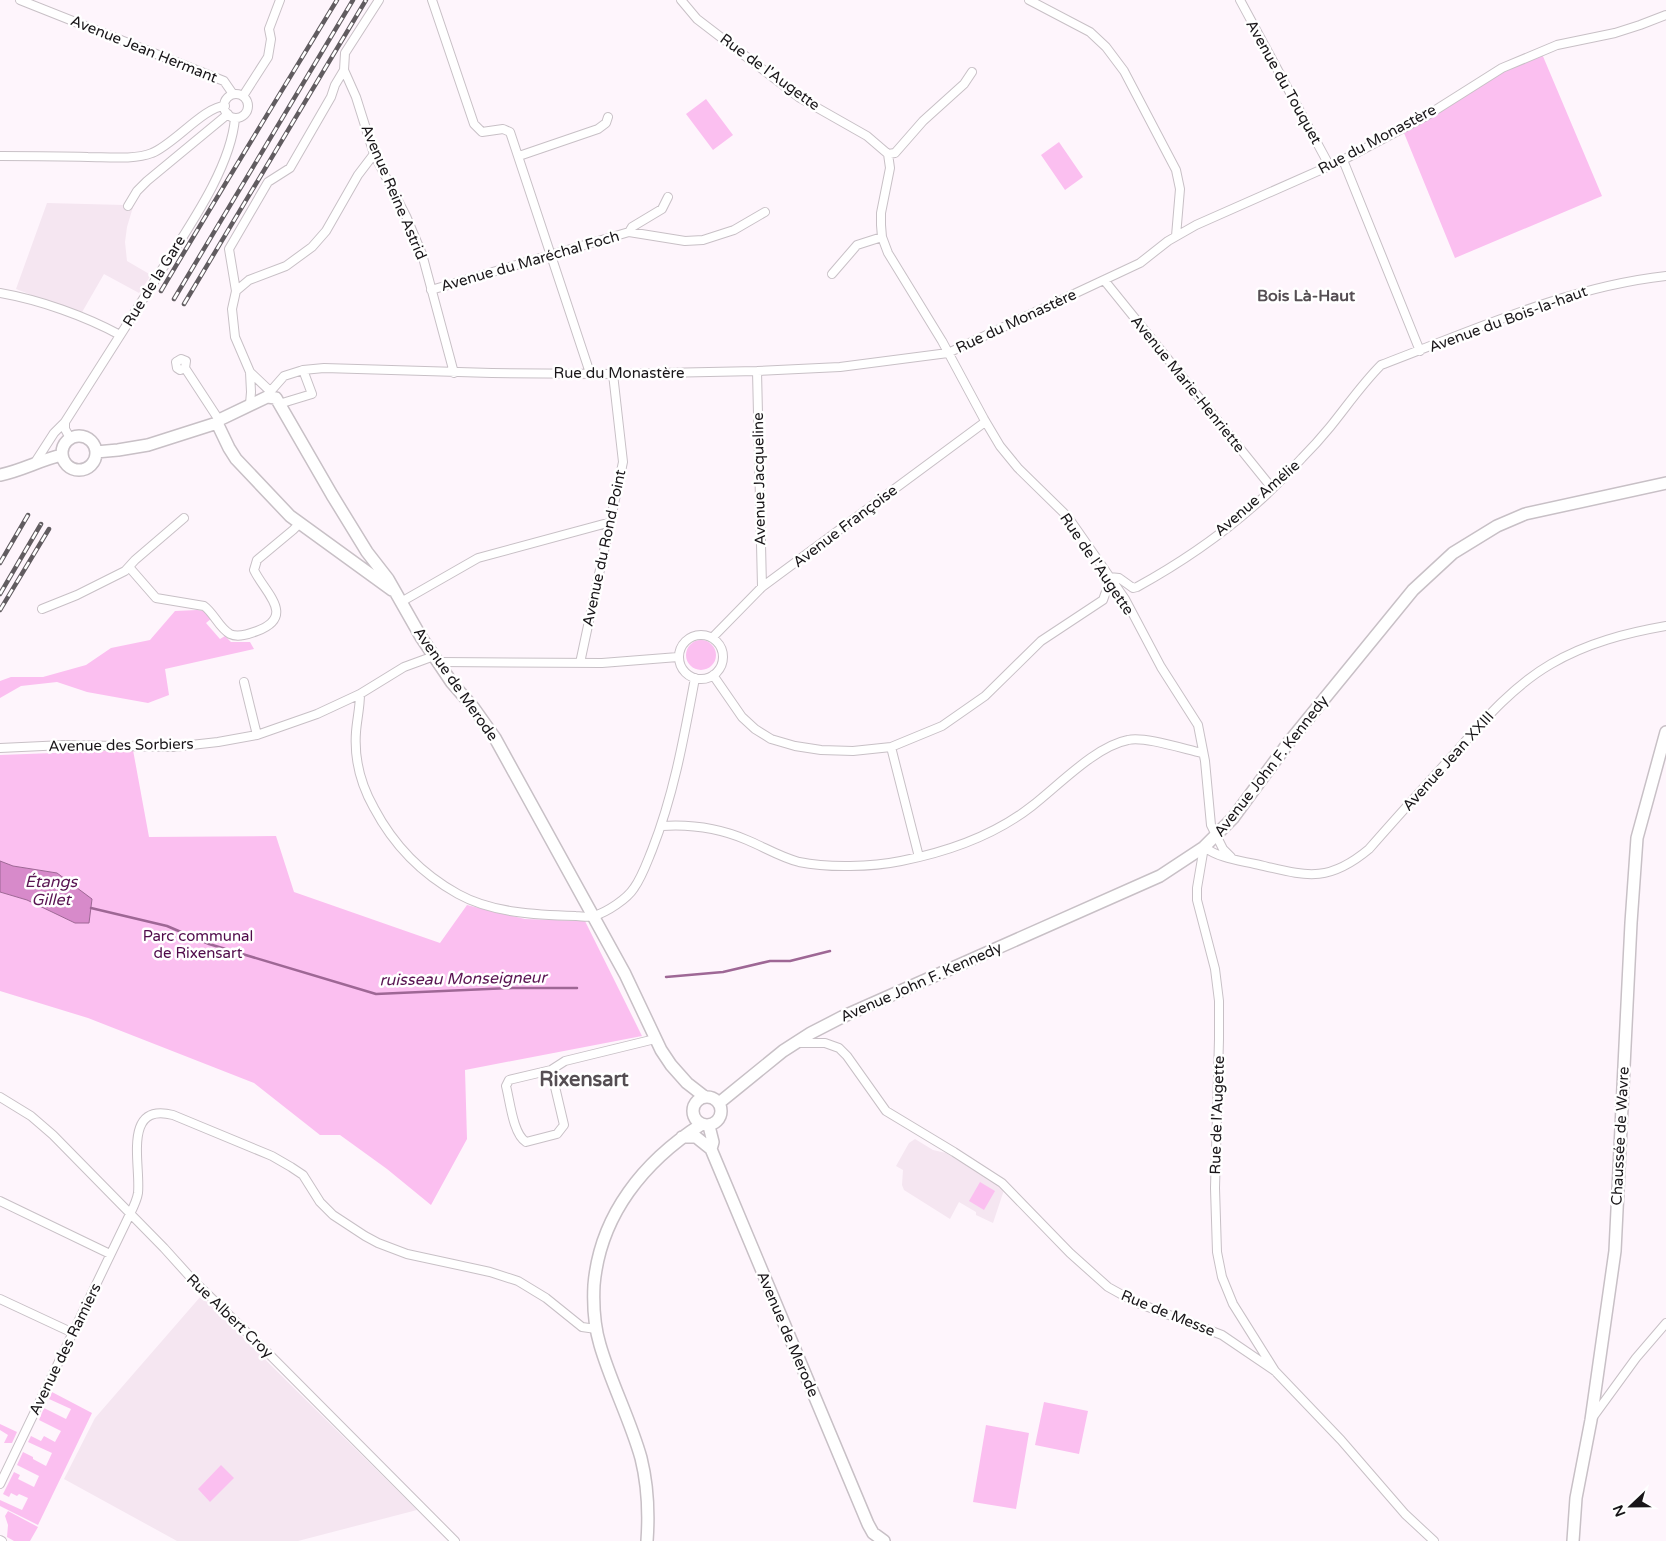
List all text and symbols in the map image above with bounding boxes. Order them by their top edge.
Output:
street label: Avenue Jean Hermant [68,11,220,87]
street label: Avenue du Touquet [1242,17,1326,148]
street label: Rue de l'Augette [717,30,823,114]
street label: Rue du Monastère [1315,100,1439,178]
street label: Avenue Reine Astrid [357,122,431,262]
street label: Avenue du Maréchal Foch [439,227,621,295]
street label: Rue de la Gare [119,232,189,330]
street label: Avenue du Bois-la-haut [1426,282,1590,356]
street label: Rue du Monastère [953,285,1079,357]
district label: Bois Là-Haut [1257,286,1356,306]
street label: Avenue Marie-Henriette [1127,312,1249,456]
street label: Rue du Monastère [554,364,684,382]
street label: Avenue Jacqueline [749,412,769,546]
street label: Avenue Amélie [1211,456,1303,540]
street label: Avenue du Rond Point [579,468,629,628]
street label: Avenue Françoise [789,481,901,571]
street label: Rue de l'Augette [1056,510,1138,618]
street label: Avenue de Merode [410,624,502,744]
street label: Avenue John F. Kennedy [1210,692,1332,840]
street label: Avenue Jean XXIII [1399,707,1497,815]
street label: Avenue des Sorbiers [48,735,194,755]
water label: Étangs Gillet [25,872,79,910]
park label: Parc communal de Rixensart [143,927,253,962]
street label: Avenue John F. Kennedy [838,938,1004,1026]
water label: ruisseau Monseigneur [379,968,549,990]
street label: Rue de l'Augette [1206,1055,1228,1175]
street label: Chaussée de Wavre [1607,1066,1633,1206]
district label: Rixensart [539,1068,629,1092]
street label: Avenue de Merode [753,1268,823,1400]
street label: Rue Albert Croy [183,1270,277,1362]
street label: Avenue des Ramiers [25,1280,105,1418]
street label: Rue de Messe [1118,1286,1218,1340]
north arrow [1606,1481,1656,1531]
text: N [1609,1502,1629,1519]

